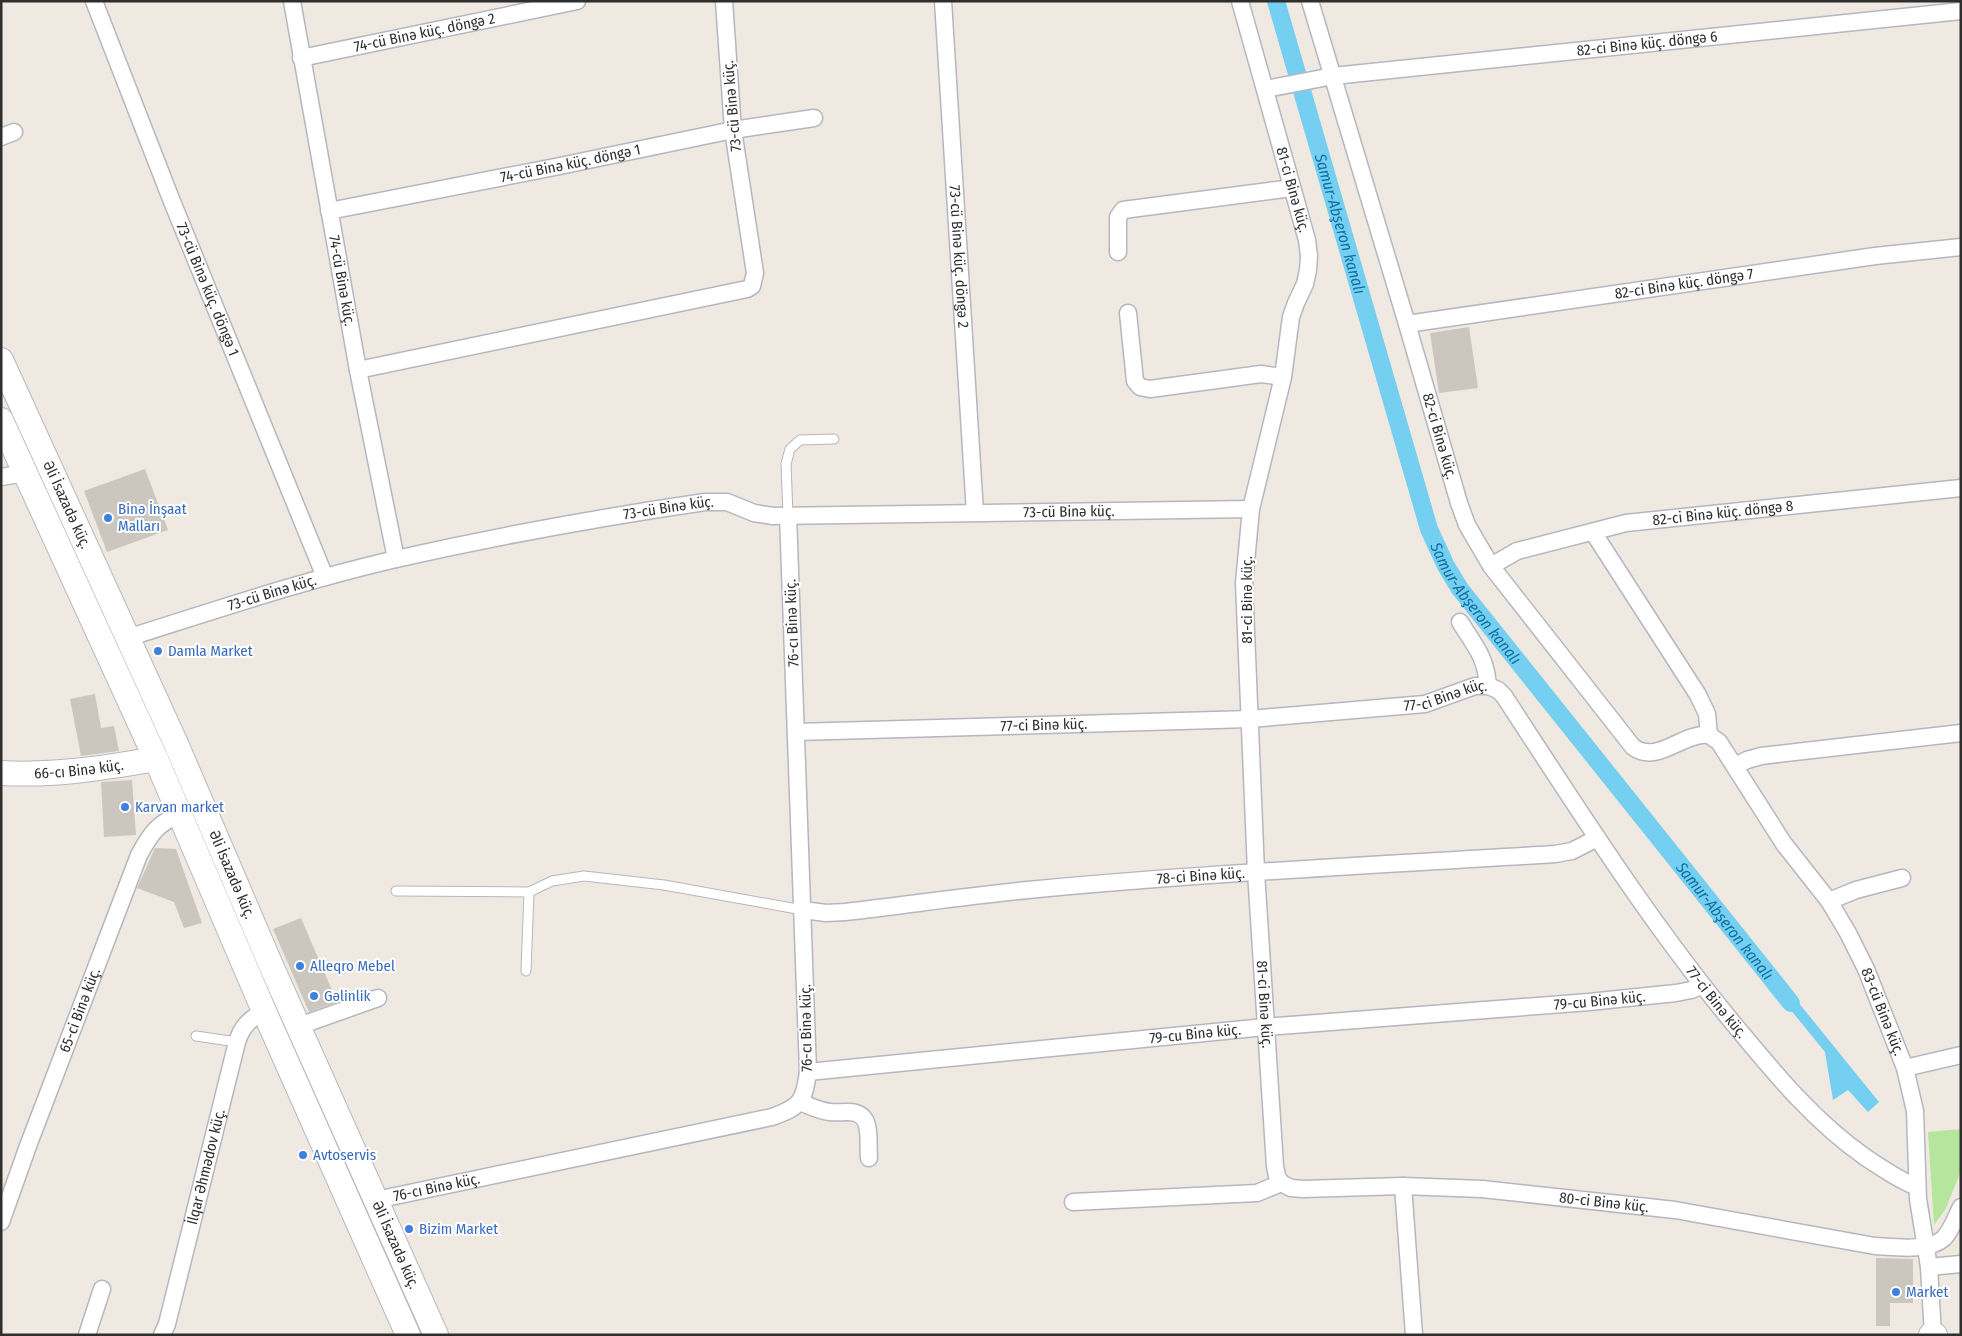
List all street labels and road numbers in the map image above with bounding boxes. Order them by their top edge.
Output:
street label: 74-cü Binə küç. döngə 2 [352,9,497,56]
street label: 82-ci Binə küç. döngə 6 [1576,27,1718,60]
street label: 73-cü Binə küç. [719,60,745,152]
street label: 74-cü Binə küç. döngə 1 [499,140,642,186]
street label: 81-ci Binə küç. [1272,145,1313,234]
street label: 73-cü Binə küç. döngə 2 [946,184,972,329]
street label: 73-cü Binə küç. döngə 1 [173,220,243,359]
street label: 74-cü Binə küç. [325,234,359,327]
street label: 82-ci Binə küç. döngə 7 [1613,265,1755,303]
street label: 82-ci Binə küç. [1419,391,1461,481]
street label: Əli İsazadə küç. [39,458,95,551]
street label: 73-cü Binə küç. [622,493,714,524]
street label: 82-ci Binə küç. döngə 8 [1652,497,1794,529]
street label: 73-cü Binə küç. [1023,502,1115,521]
street label: 81-ci Binə küç. [1238,556,1256,644]
street label: 73-cü Binə küç. [226,571,318,614]
street label: 76-cı Binə küç. [781,579,803,667]
street label: 77-ci Binə küç. [1403,677,1488,715]
street label: 77-ci Binə küç. [1000,715,1088,735]
street label: 66-cı Binə küç. [34,756,125,783]
street label: Əli İsazadə küç. [205,828,259,921]
street label: 78-ci Binə küç. [1156,864,1245,888]
street label: 81-ci Binə küç. [1253,960,1276,1049]
street label: 77-ci Binə küç. [1682,963,1751,1042]
street label: 65-ci Binə küç. [56,965,104,1055]
street label: 83-cü Binə küç. [1857,965,1908,1058]
street label: 76-cı Binə küç. [796,984,816,1072]
street label: 79-cu Binə küç. [1553,987,1646,1014]
street label: 79-cu Binə küç. [1149,1020,1242,1047]
street label: İlqar Əhmədov küç. [183,1107,229,1226]
street label: 76-cı Binə küç. [392,1169,482,1205]
street label: 80-ci Binə küç. [1558,1188,1650,1216]
street label: Əli İsazadə küç. [368,1198,423,1292]

